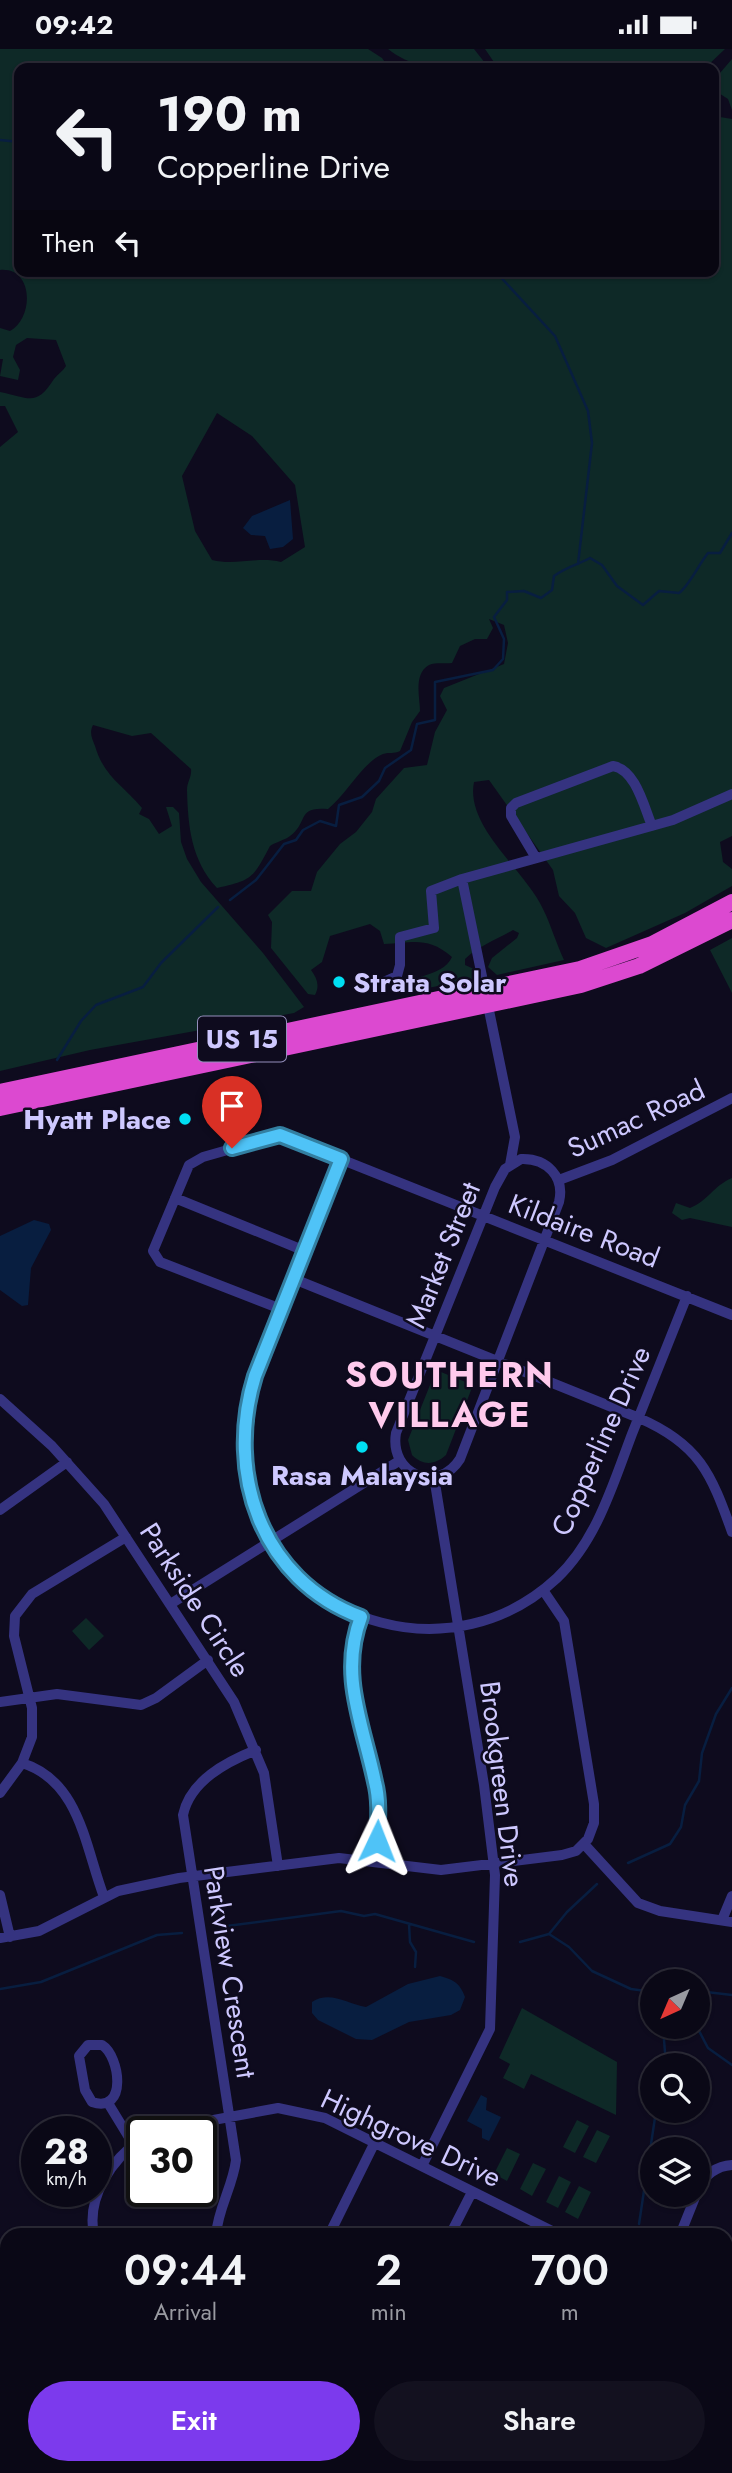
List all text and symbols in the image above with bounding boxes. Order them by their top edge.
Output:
text: 09:42 [35,6,113,44]
text: 190 m [157,79,302,149]
icon: left [42,91,133,182]
text: Copperline Drive [157,144,390,190]
text: Then [42,224,95,262]
icon: left [109,224,147,262]
place label: Strata Solar [353,962,507,1003]
marker: Strata Solar [331,974,347,990]
road number: US 15 [198,1016,286,1061]
street label: Sumac Road [560,1069,712,1169]
pin [202,1076,262,1148]
icon: arrive [213,1087,251,1125]
place label: Hyatt Place [23,1099,171,1140]
marker: Hyatt Place [177,1111,193,1127]
street label: Market Street [395,1176,491,1334]
street label: Kildaire Road [503,1183,665,1279]
street label: Copperline Drive [541,1340,661,1542]
district label: SOUTHERN VILLAGE [345,1350,555,1440]
marker: Rasa Malaysia [354,1439,370,1455]
place label: Rasa Malaysia [271,1455,453,1496]
street label: Parkside Circle [130,1515,260,1685]
street label: Brookgreen Drive [469,1679,535,1889]
position arrow [340,1804,414,1878]
street label: Parkview Crescent [193,1863,267,2081]
north arrow [640,1969,710,2039]
map controls [640,1969,710,2207]
button: search [640,2053,710,2123]
street label: Highgrove Drive [314,2078,508,2198]
speed limit sign: 30 [126,2116,217,2207]
text: 28 [44,2127,89,2177]
button: layers [640,2137,710,2207]
text: km/h [46,2166,87,2192]
text: 09:44 [124,2240,247,2301]
text: 2 [375,2240,402,2301]
text: 700 [531,2240,609,2301]
text: Arrival [154,2295,217,2329]
text: min [371,2295,407,2329]
text: m [561,2295,579,2329]
button: Exit [28,2381,360,2461]
button: Share [374,2381,705,2461]

